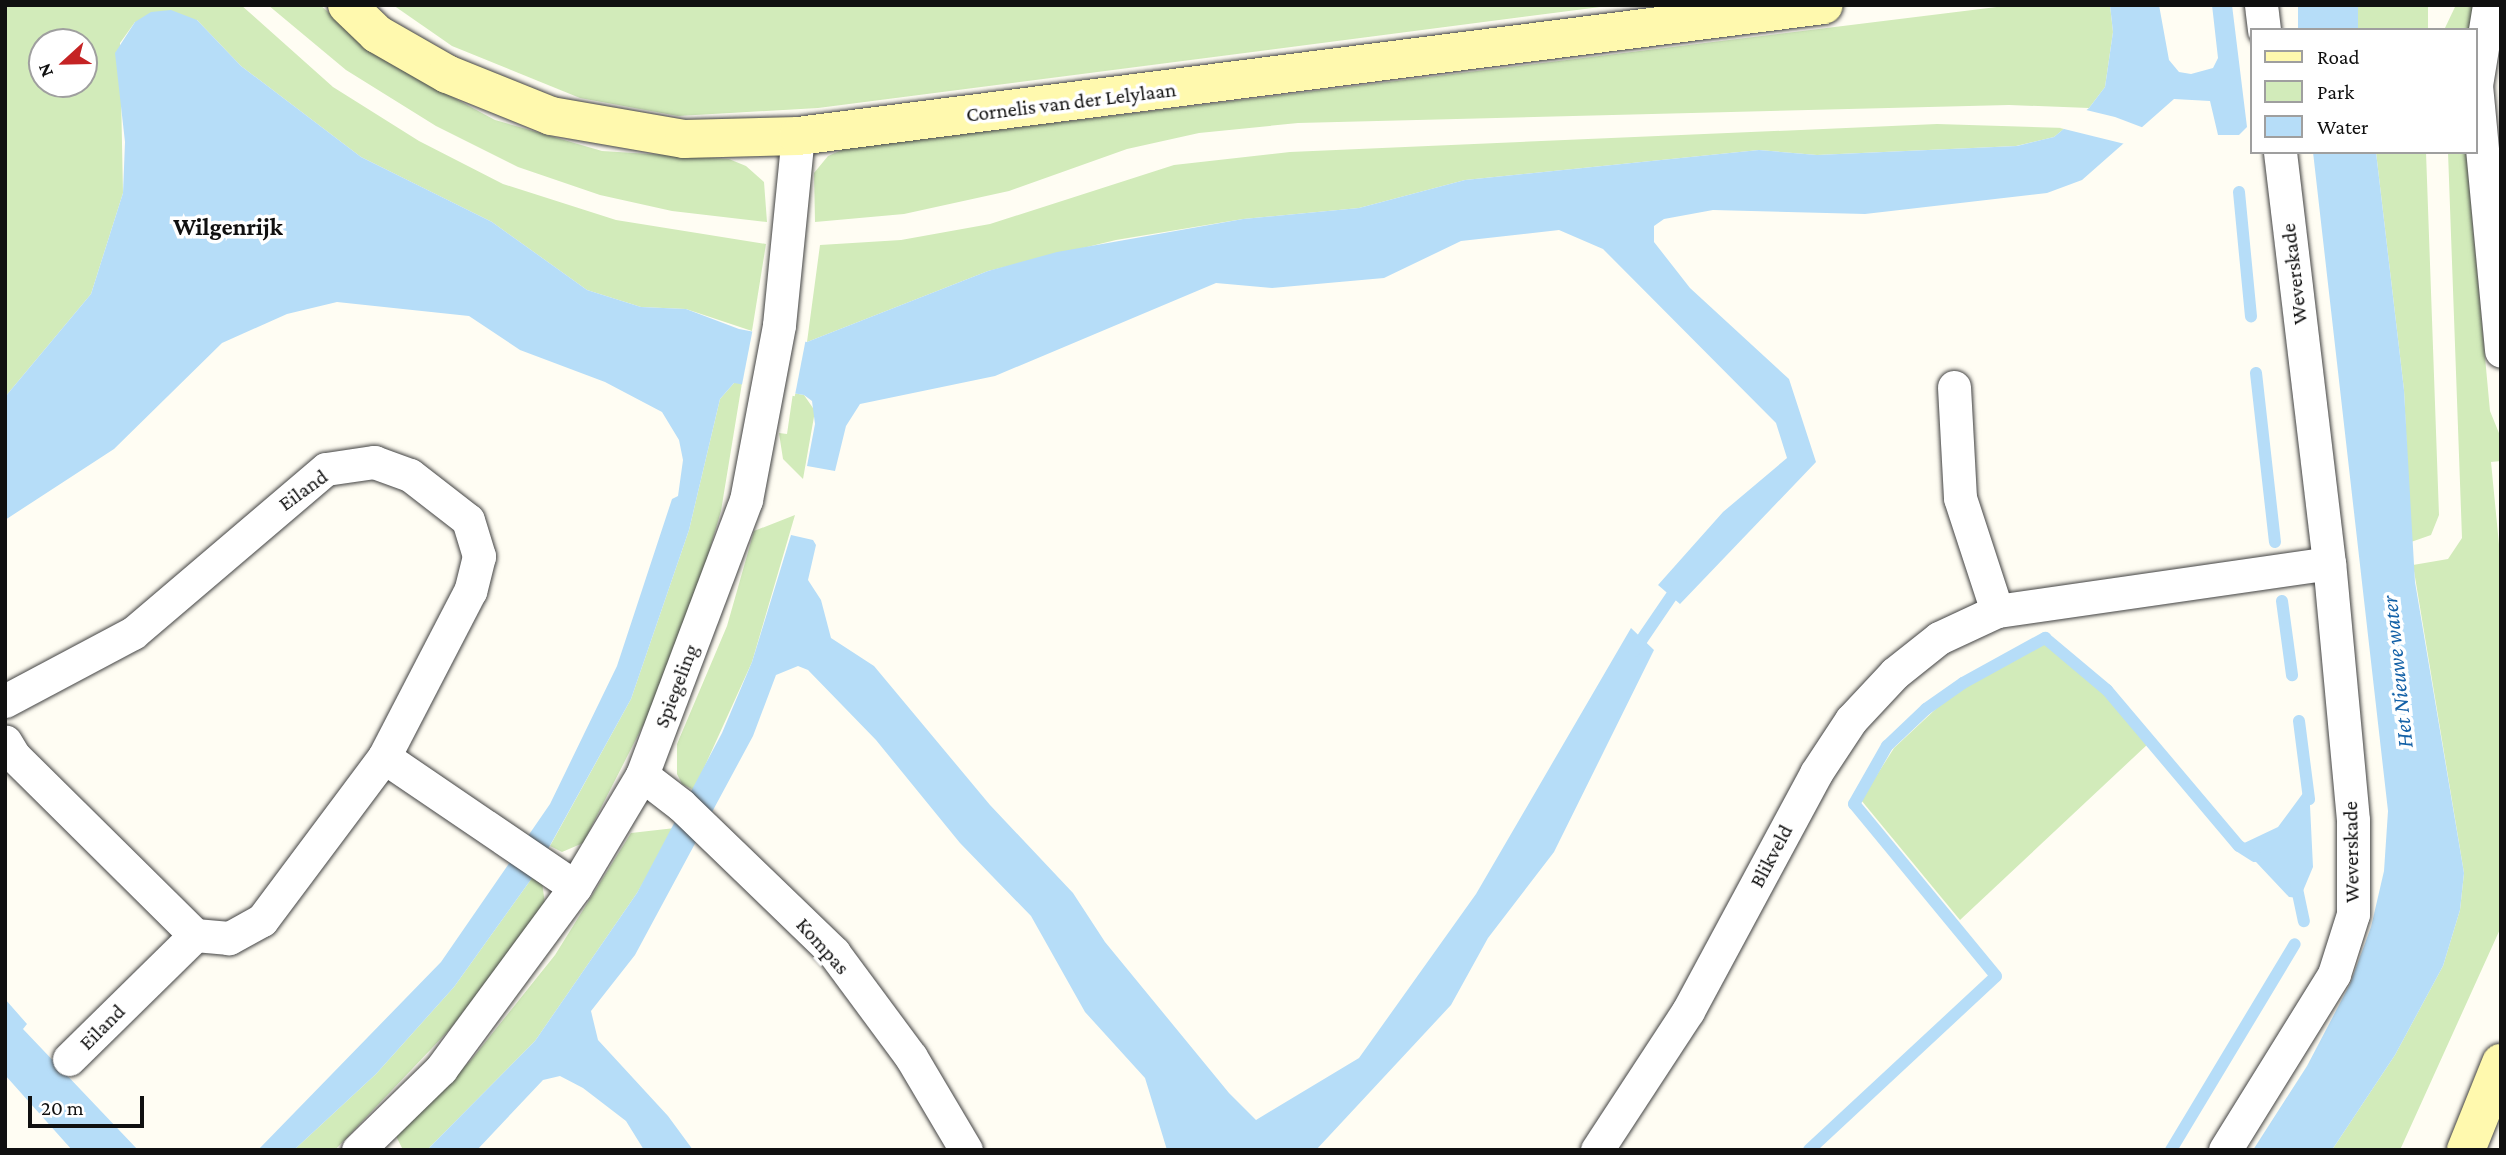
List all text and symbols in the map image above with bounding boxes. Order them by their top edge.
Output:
north arrow [28,28,98,98]
legend [2250,28,2478,154]
text: Road [2317,45,2360,69]
text: N [33,60,57,80]
street label: Cornelis van der Lelylaan [965,77,1177,127]
text: Park [2317,80,2354,104]
text: Water [2317,115,2369,139]
district label: Wilgenrijk [173,213,283,241]
street label: Weverskade [2275,222,2313,326]
street label: Eiland [274,464,332,516]
water label: Het Nieuwe water [2375,594,2419,750]
street label: Spiegeling [649,641,703,731]
street label: Weverskade [2338,801,2364,903]
street label: Blikveld [1744,820,1798,892]
street label: Kompas [791,912,855,980]
street label: Eiland [74,999,130,1055]
scale bar [32,1082,147,1126]
text: 20 m [41,1096,84,1120]

